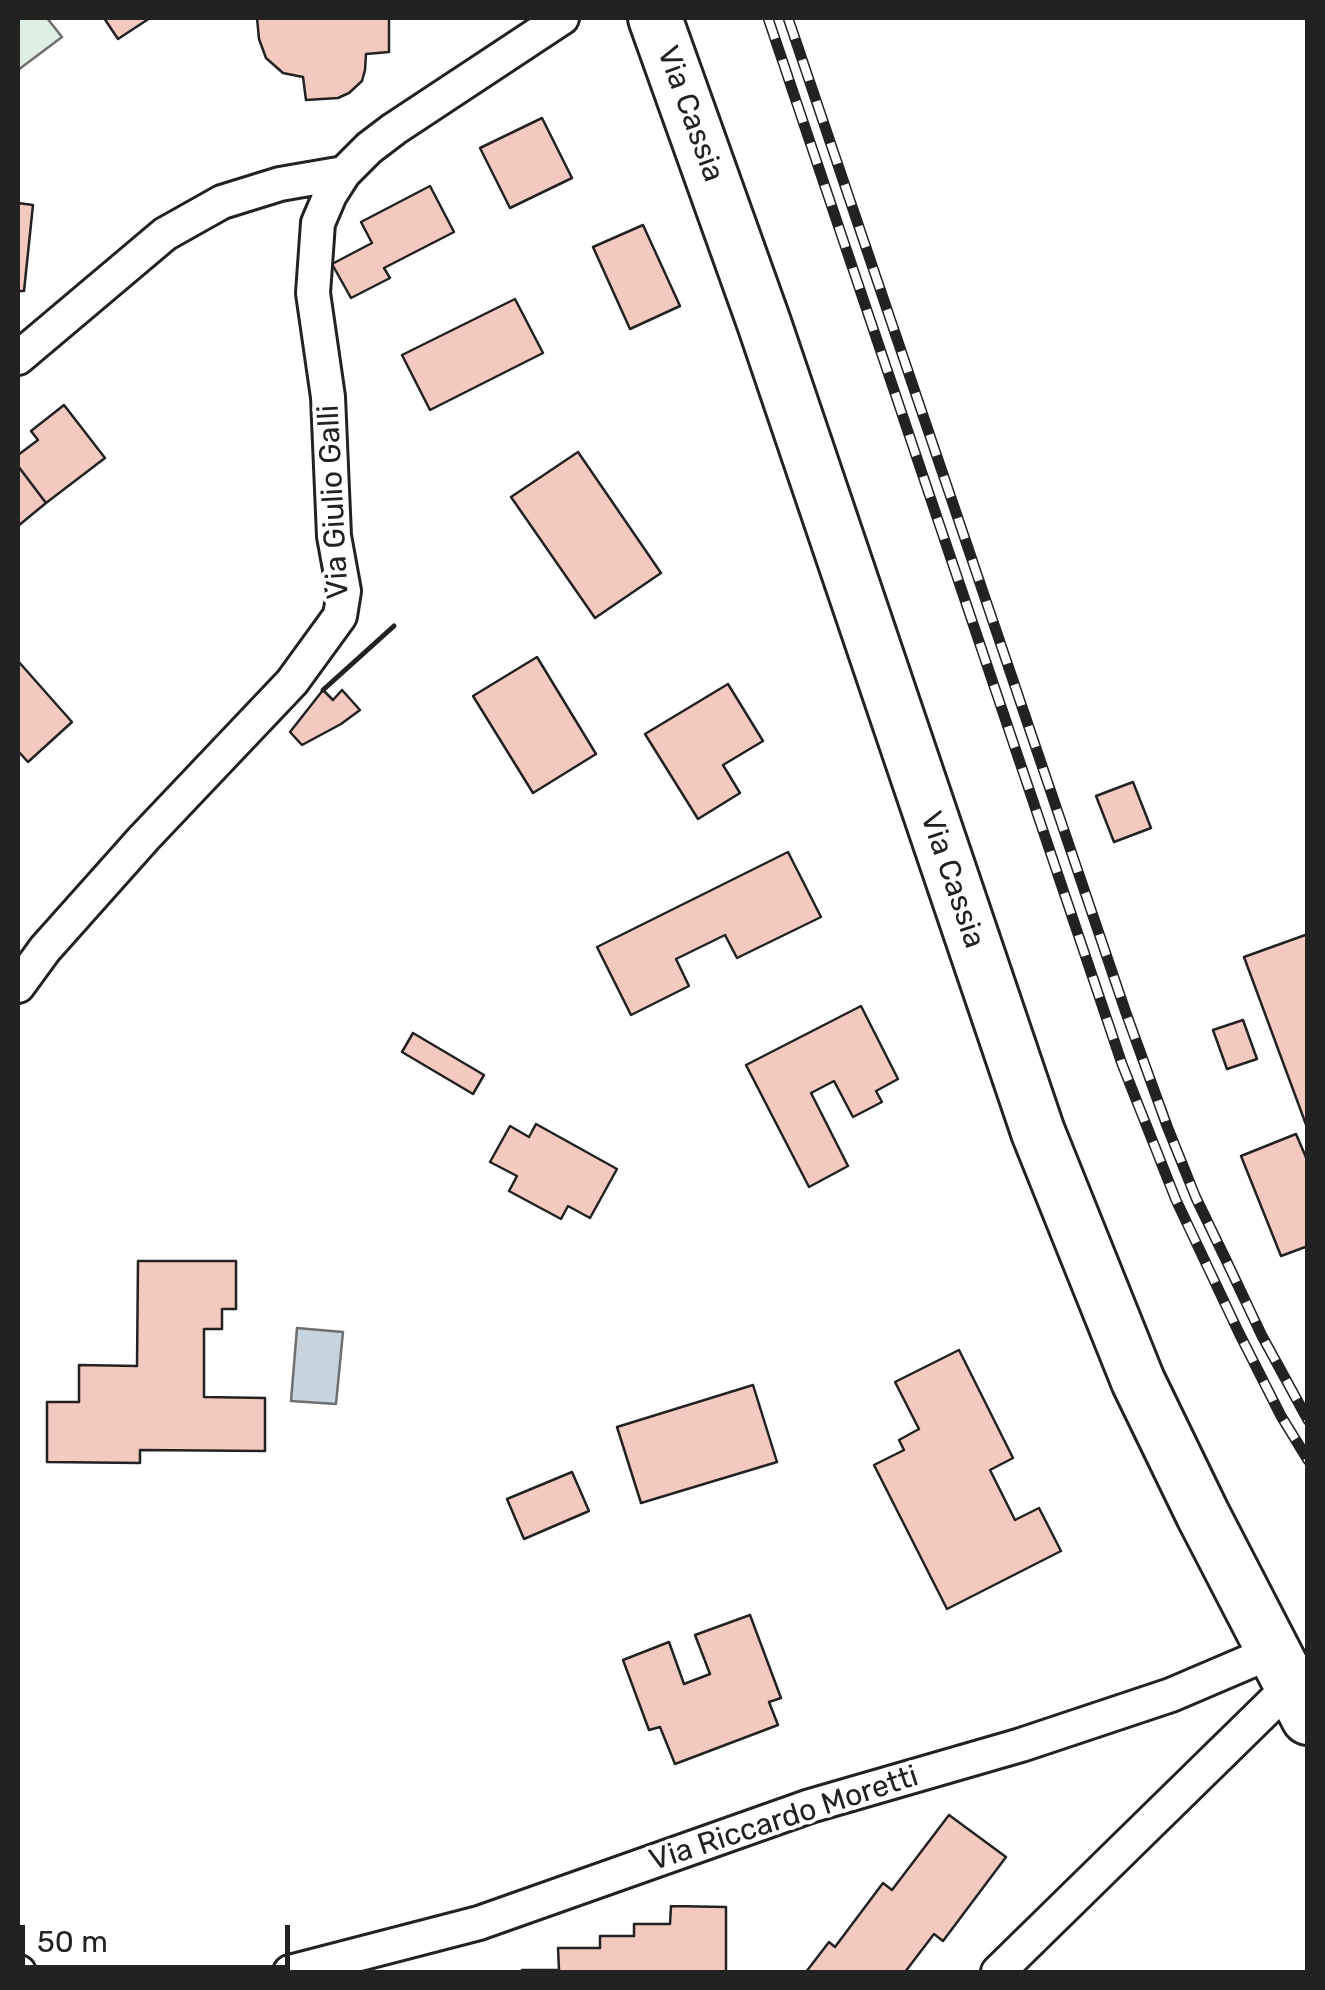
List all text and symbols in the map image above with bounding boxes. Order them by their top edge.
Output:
street label: Via Cassia [649,41,731,187]
street label: Via Giulio Galli [311,404,357,600]
street label: Via Cassia [912,807,992,953]
street label: Via Riccardo Moretti [645,1759,923,1879]
scale bar [25,1905,295,1967]
text: 50 m [37,1924,108,1960]

